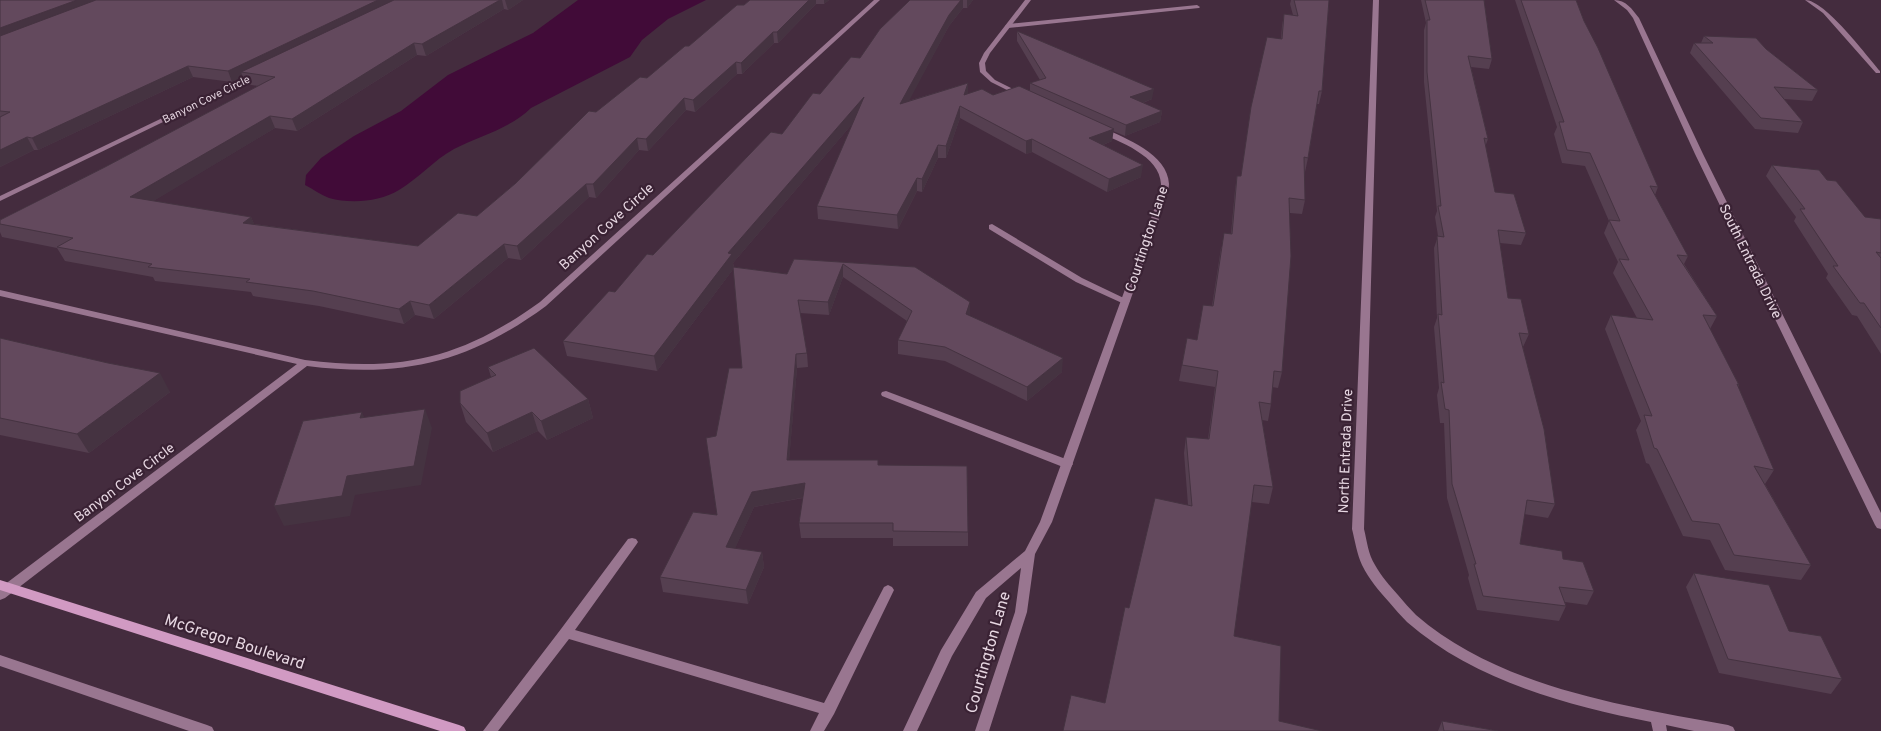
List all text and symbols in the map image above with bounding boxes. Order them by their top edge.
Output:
street label: Banyon Cove Circle [160,73,253,127]
street label: Banyon Cove Circle [556,180,658,274]
street label: Courtington Lane [1122,184,1173,294]
street label: South Entrada Drive [1715,202,1785,322]
street label: North Entrada Drive [1336,388,1357,514]
street label: Banyon Cove Circle [71,440,179,527]
street label: Courtington Lane [962,589,1016,716]
street label: McGregor Boulevard [162,611,307,675]

